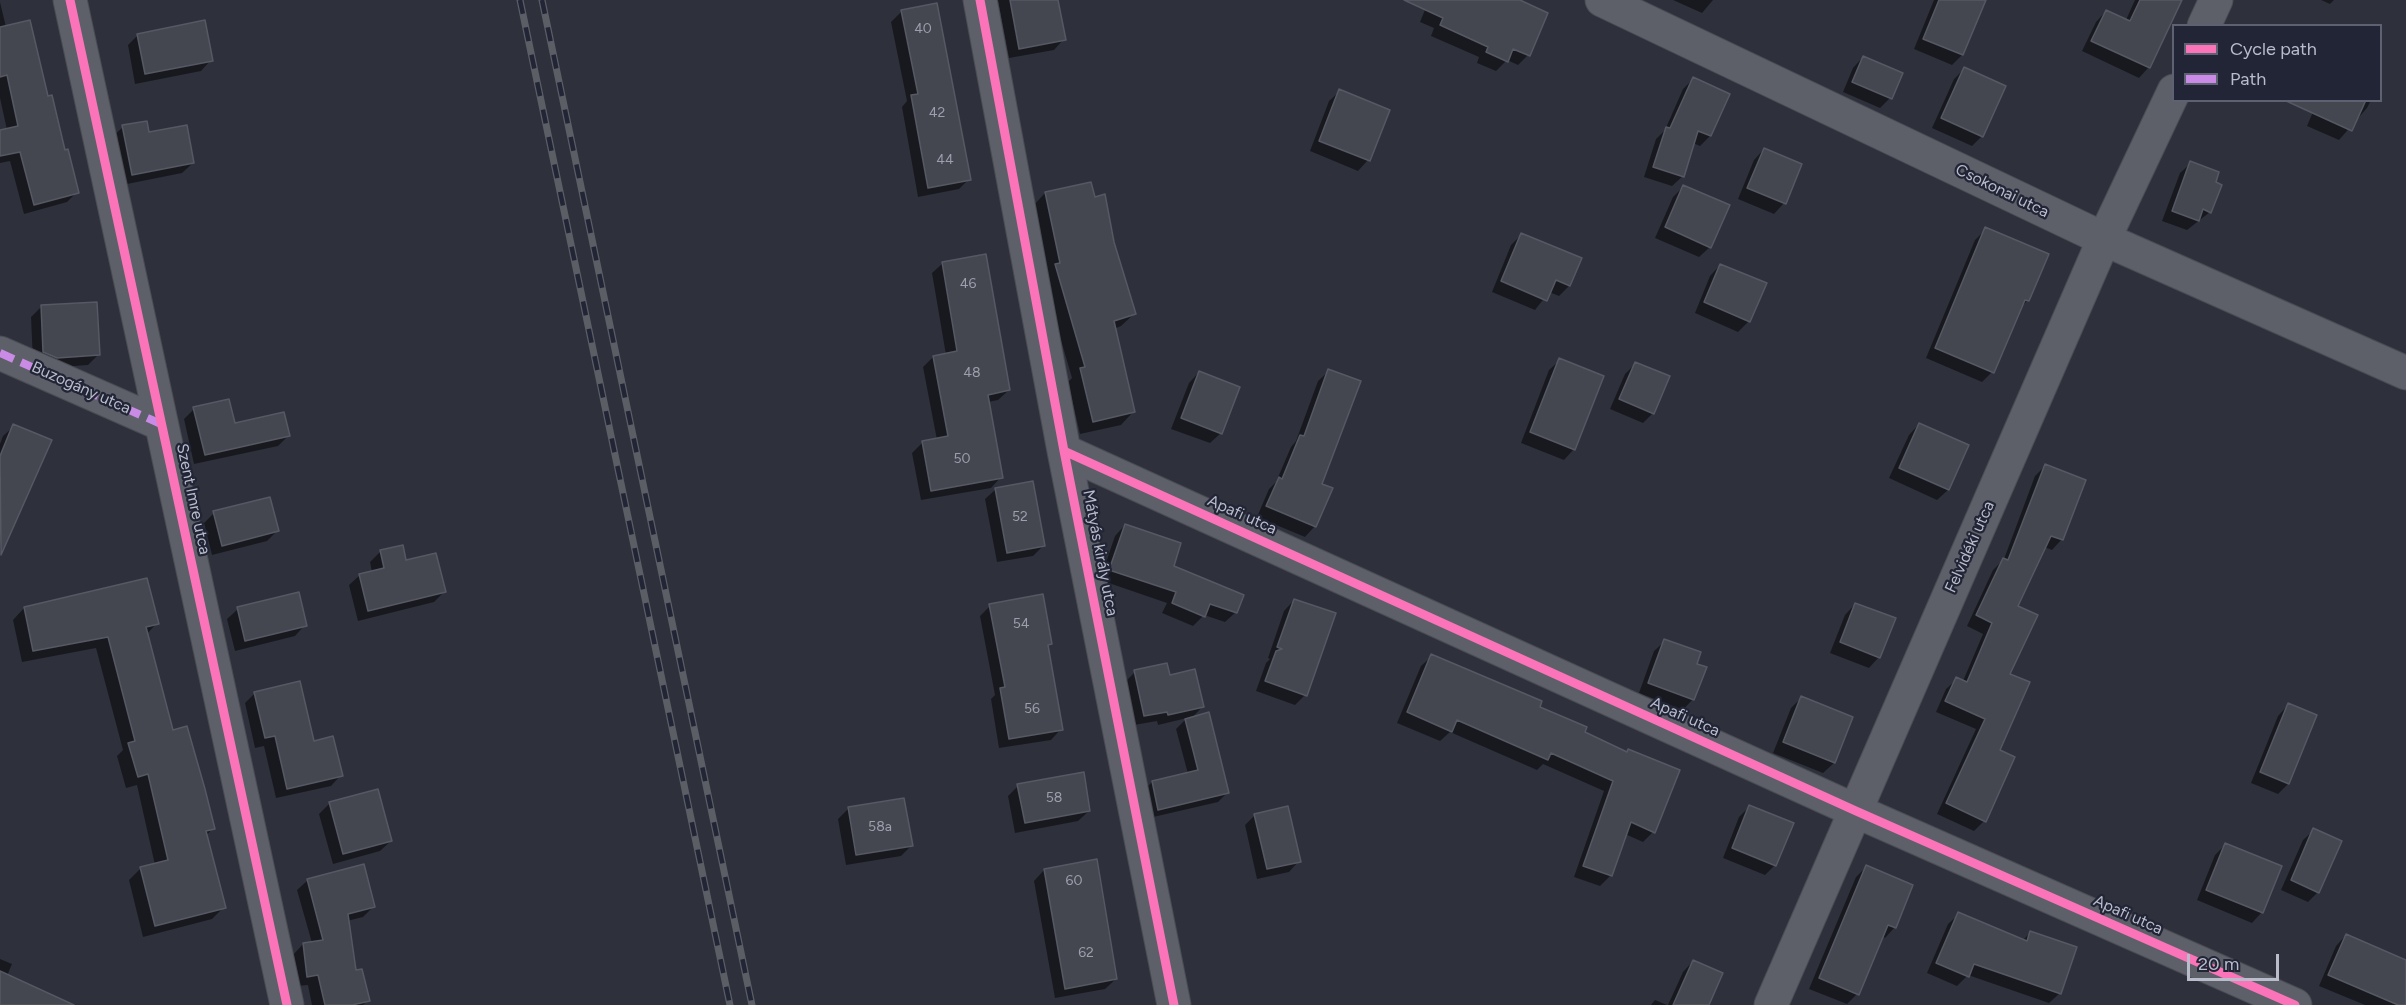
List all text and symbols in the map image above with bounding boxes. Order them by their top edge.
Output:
house number: 40 [914,21,932,37]
legend [2172,24,2382,102]
text: Cycle path [2230,38,2317,60]
text: Path [2230,68,2266,90]
house number: 42 [929,105,945,121]
house number: 44 [936,152,954,168]
street label: Csokonai utca [1952,160,2052,222]
house number: 46 [960,276,976,292]
street label: Buzogány utca [29,358,133,418]
house number: 48 [963,365,981,381]
street label: Szent Imre utca [172,442,214,556]
house number: 50 [953,451,971,467]
street label: Mátyás király utca [1078,488,1122,618]
street label: Apafi utca [1204,491,1280,539]
street label: Felvidéki utca [1941,498,1999,596]
house number: 52 [1012,509,1028,525]
house number: 54 [1013,616,1029,632]
street label: Apafi utca [1647,693,1723,741]
house number: 56 [1024,701,1040,717]
house number: 58 [1046,790,1062,806]
house number: 58a [868,819,892,835]
house number: 60 [1066,873,1082,889]
street label: Apafi utca [2090,891,2166,939]
scale bar [2190,942,2282,980]
house number: 62 [1078,945,1094,961]
text: 20 m [2198,953,2239,975]

